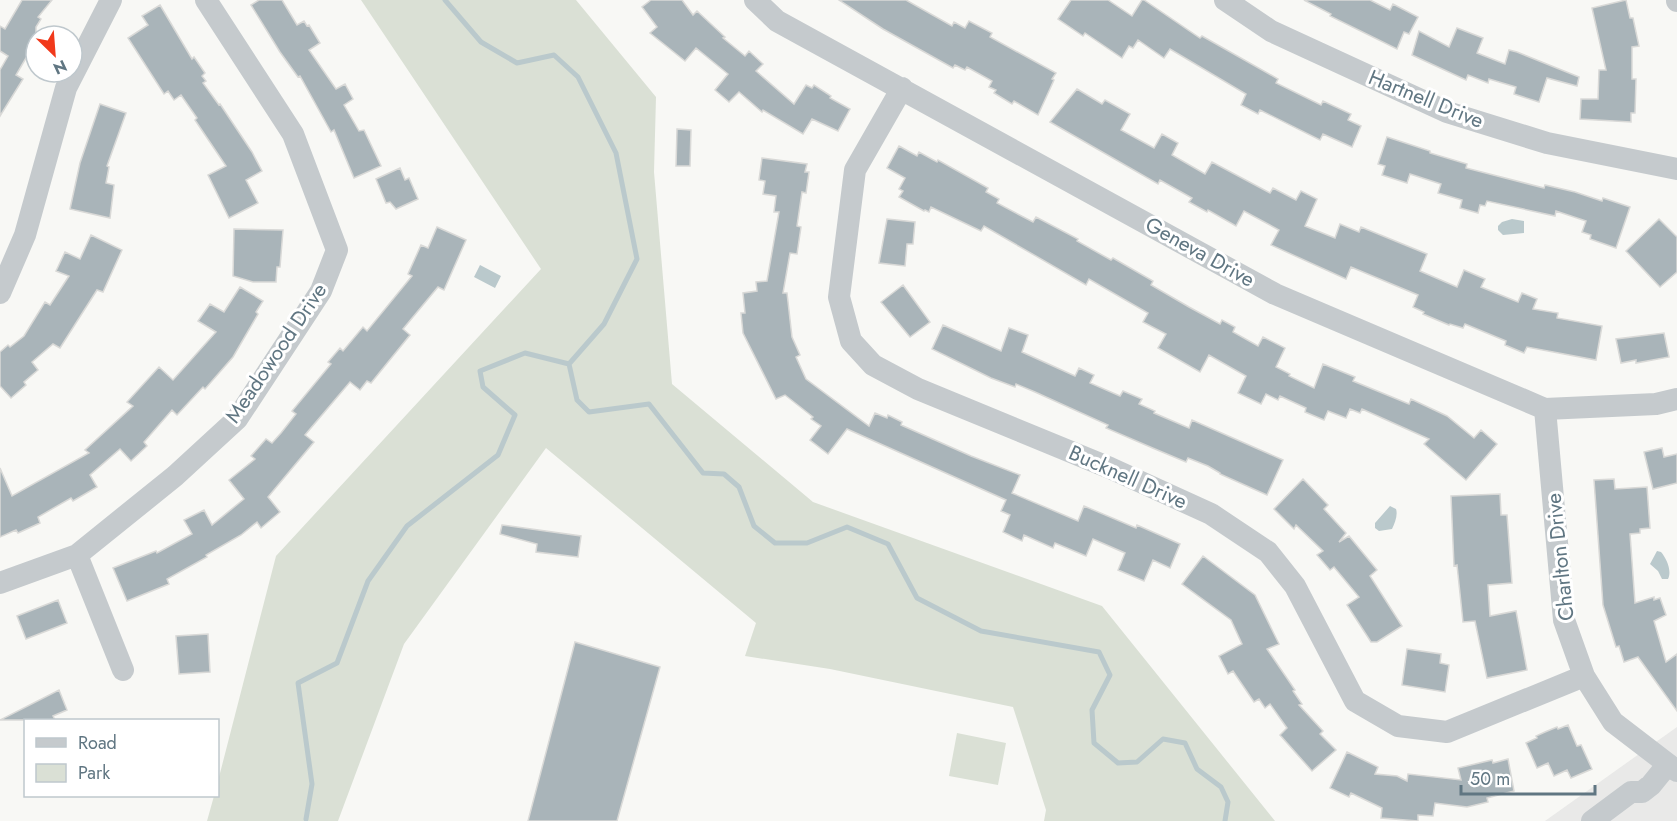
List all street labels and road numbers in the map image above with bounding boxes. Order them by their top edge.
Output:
street label: Hartnell Drive [1364,62,1488,136]
street label: Geneva Drive [1140,210,1260,295]
street label: Meadowood Drive [218,277,334,429]
street label: Bucknell Drive [1064,438,1192,517]
street label: Charlton Drive [1538,492,1582,622]

